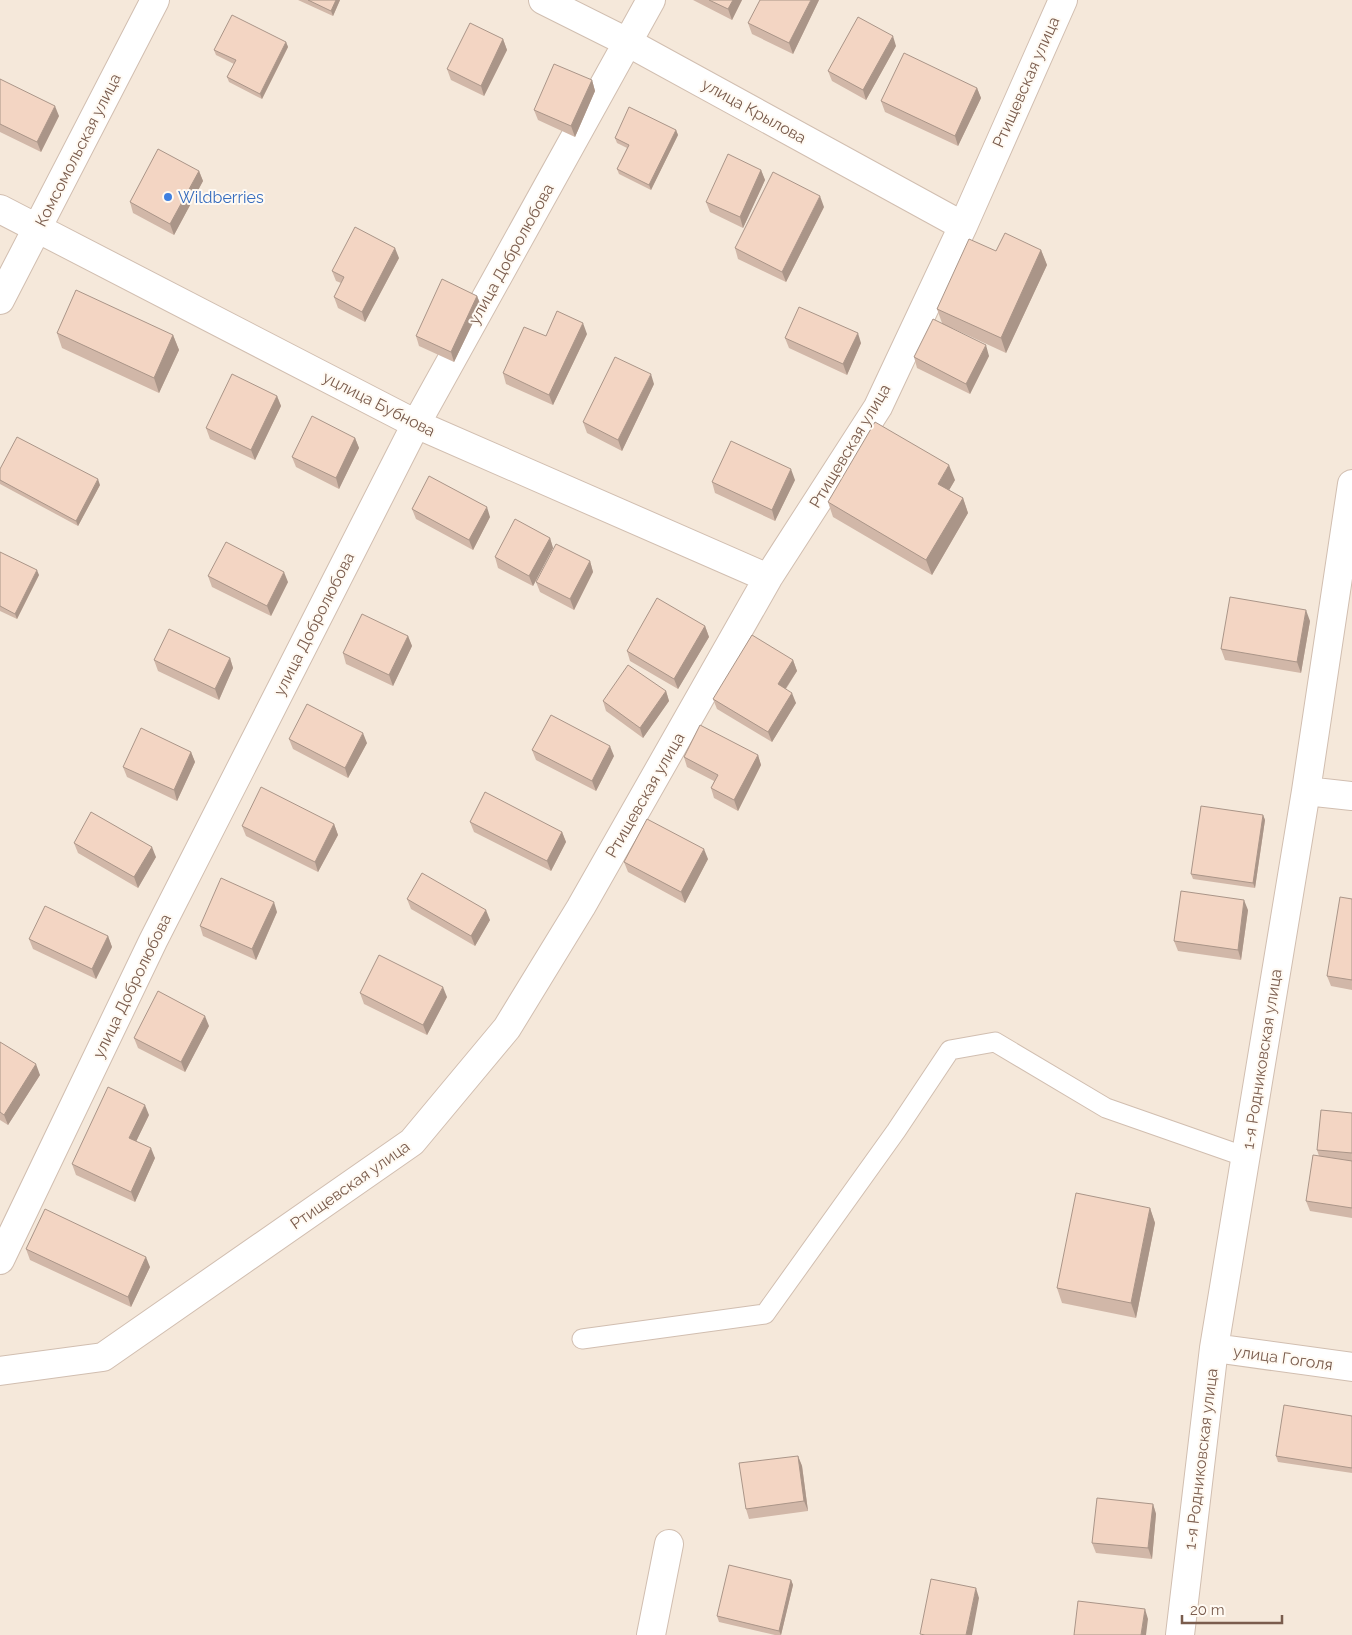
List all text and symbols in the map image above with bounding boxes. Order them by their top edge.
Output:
street label: Ртищевская улица [989,14,1063,150]
street label: Комсомольская улица [31,70,125,230]
street label: улица Крылова [699,75,809,147]
street label: улица Добролюбова [464,180,558,328]
place label: Wildberries [178,188,264,207]
marker: Wildberries [162,191,174,203]
street label: уцлица Бубнова [320,367,438,441]
street label: Ртищевская улица [805,381,895,511]
street label: улица Добролюбова [270,549,358,699]
street label: Ртищевская улица [601,729,689,861]
street label: улица Добролюбова [89,911,175,1061]
street label: 1-я Родниковская улица [1238,967,1286,1151]
street label: Ртищевская улица [287,1137,413,1233]
street label: улица Гоголя [1232,1342,1334,1374]
street label: 1-я Родниковская улица [1180,1367,1222,1551]
scale bar [1182,1592,1282,1624]
text: 20 m [1190,1601,1225,1619]

